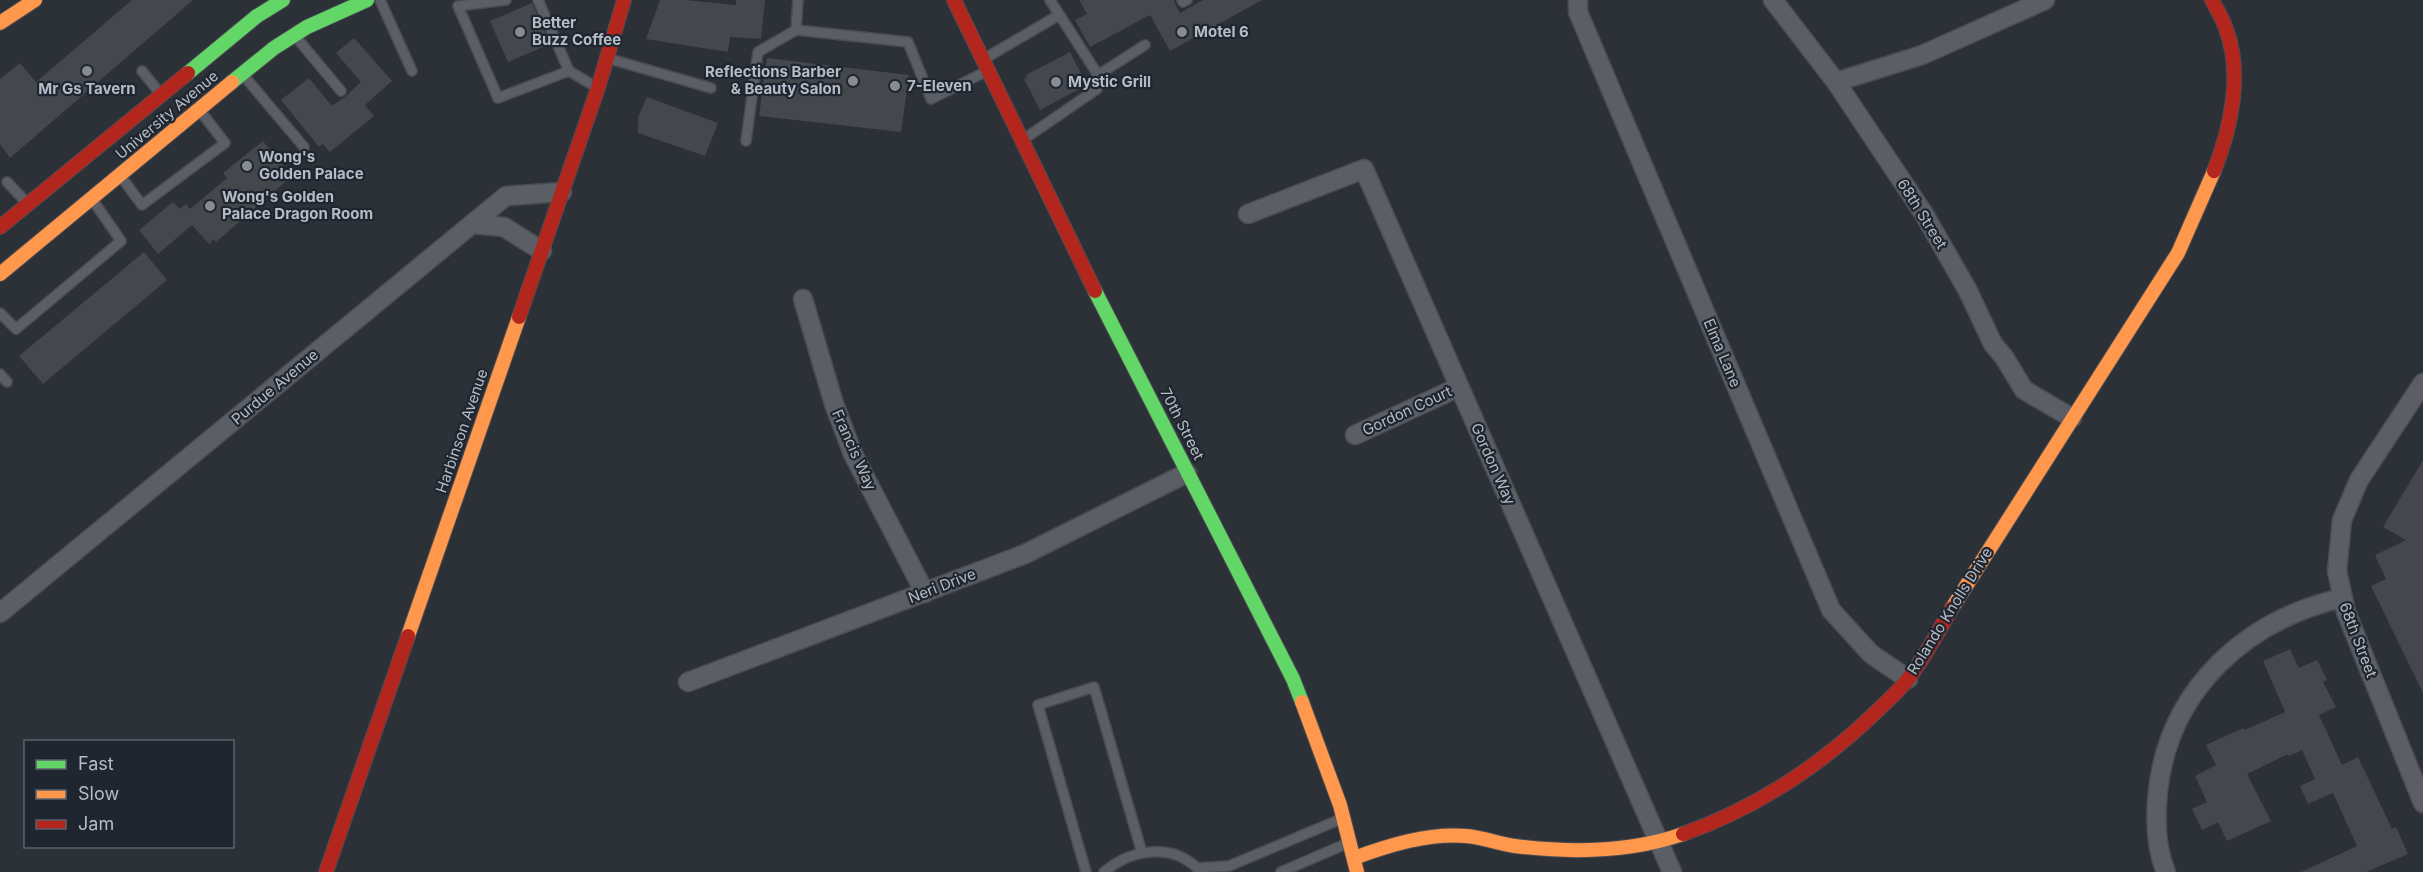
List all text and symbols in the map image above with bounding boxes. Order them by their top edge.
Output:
place label: Better Buzz Coffee [532,13,621,49]
place label: Motel 6 [1194,22,1249,41]
marker: Better Buzz Coffee [513,25,527,39]
marker: Motel 6 [1175,25,1189,39]
place label: Reflections Barber & Beauty Salon [705,62,841,98]
marker: Mr Gs Tavern [80,64,94,78]
street label: University Avenue [111,66,222,163]
place label: Mystic Grill [1068,72,1151,91]
marker: Reflections Barber & Beauty Salon [846,74,860,88]
marker: Mystic Grill [1049,75,1063,89]
place label: 7-Eleven [907,76,972,95]
place label: Mr Gs Tavern [38,79,136,98]
marker: 7-Eleven [888,79,902,93]
place label: Wong's Golden Palace [259,147,364,183]
marker: Wong's Golden Palace [240,159,254,173]
street label: 68th Street [1893,175,1951,252]
place label: Wong's Golden Palace Dragon Room [222,187,373,223]
marker: Wong's Golden Palace Dragon Room [203,199,217,213]
street label: Elma Lane [1699,316,1745,390]
street label: Purdue Avenue [227,345,322,428]
street label: Harbinson Avenue [431,366,492,495]
street label: Gordon Court [1359,382,1455,440]
street label: 70th Street [1156,385,1209,463]
street label: Francis Way [828,406,881,494]
street label: Gordon Way [1467,420,1520,508]
street label: Rolando Knolls Drive [1903,544,1996,678]
street label: Neri Drive [905,564,978,607]
street label: 68th Street [2335,600,2382,680]
legend [24,740,234,848]
text: Fast [78,753,114,774]
text: Slow [78,783,119,804]
text: Jam [78,813,114,834]

